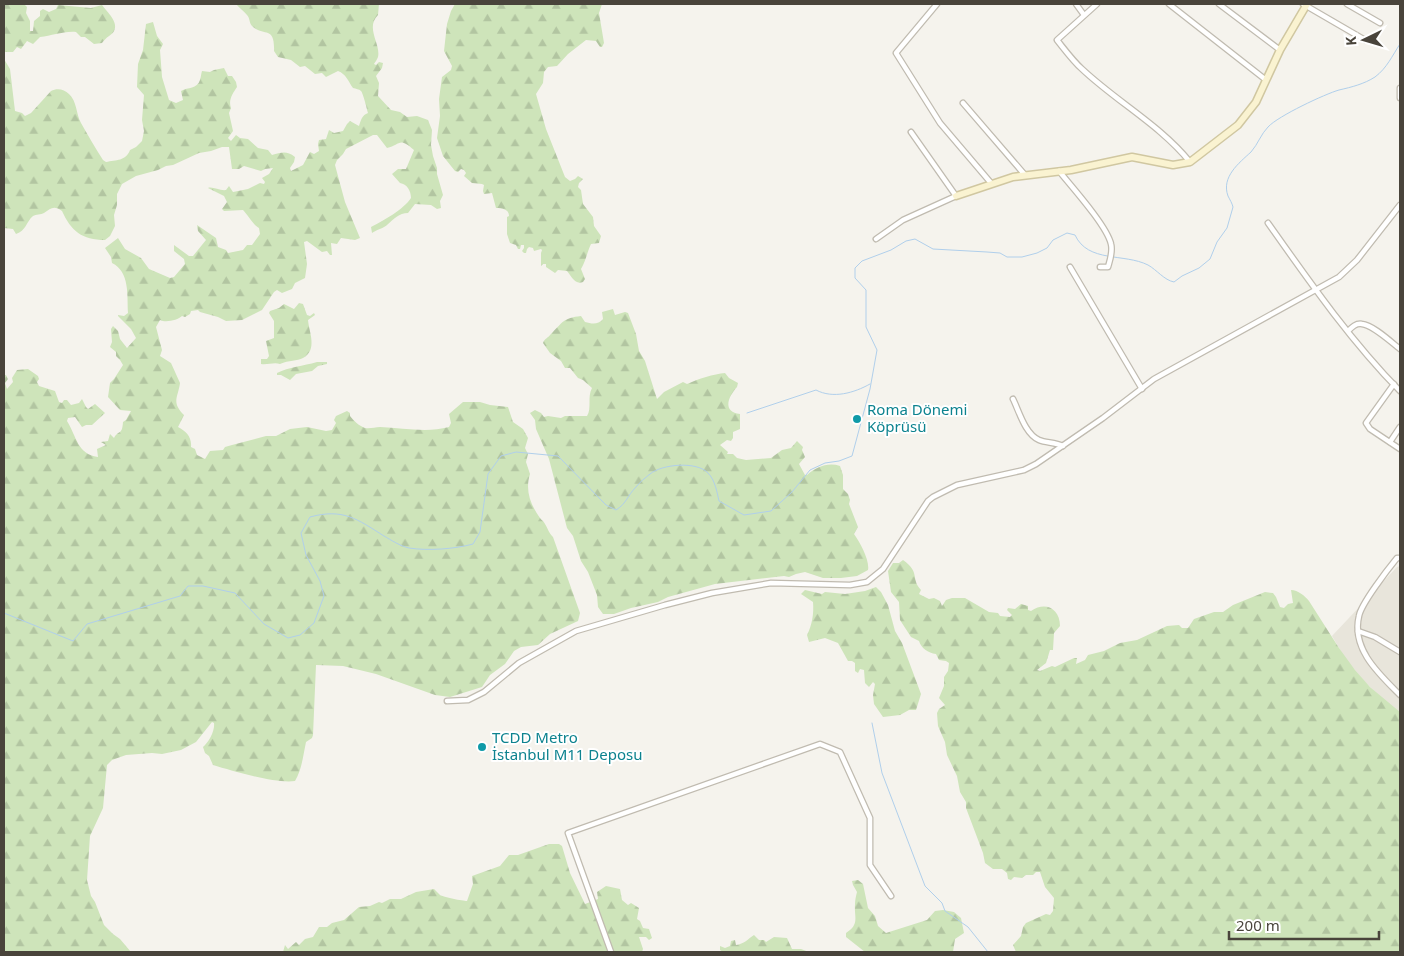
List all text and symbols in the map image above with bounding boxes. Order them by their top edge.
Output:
north arrow [1339,15,1389,65]
text: K [1341,35,1360,47]
place label: Roma Dönemi Köprüsü [867,399,967,436]
marker: Roma Dönemi Köprüsü [851,413,863,425]
place label: TCDD Metro İstanbul M11 Deposu [492,727,642,764]
marker: TCDD Metro İstanbul M11 Deposu [476,741,488,753]
scale bar [1229,908,1379,940]
text: 200 m [1236,915,1280,935]

